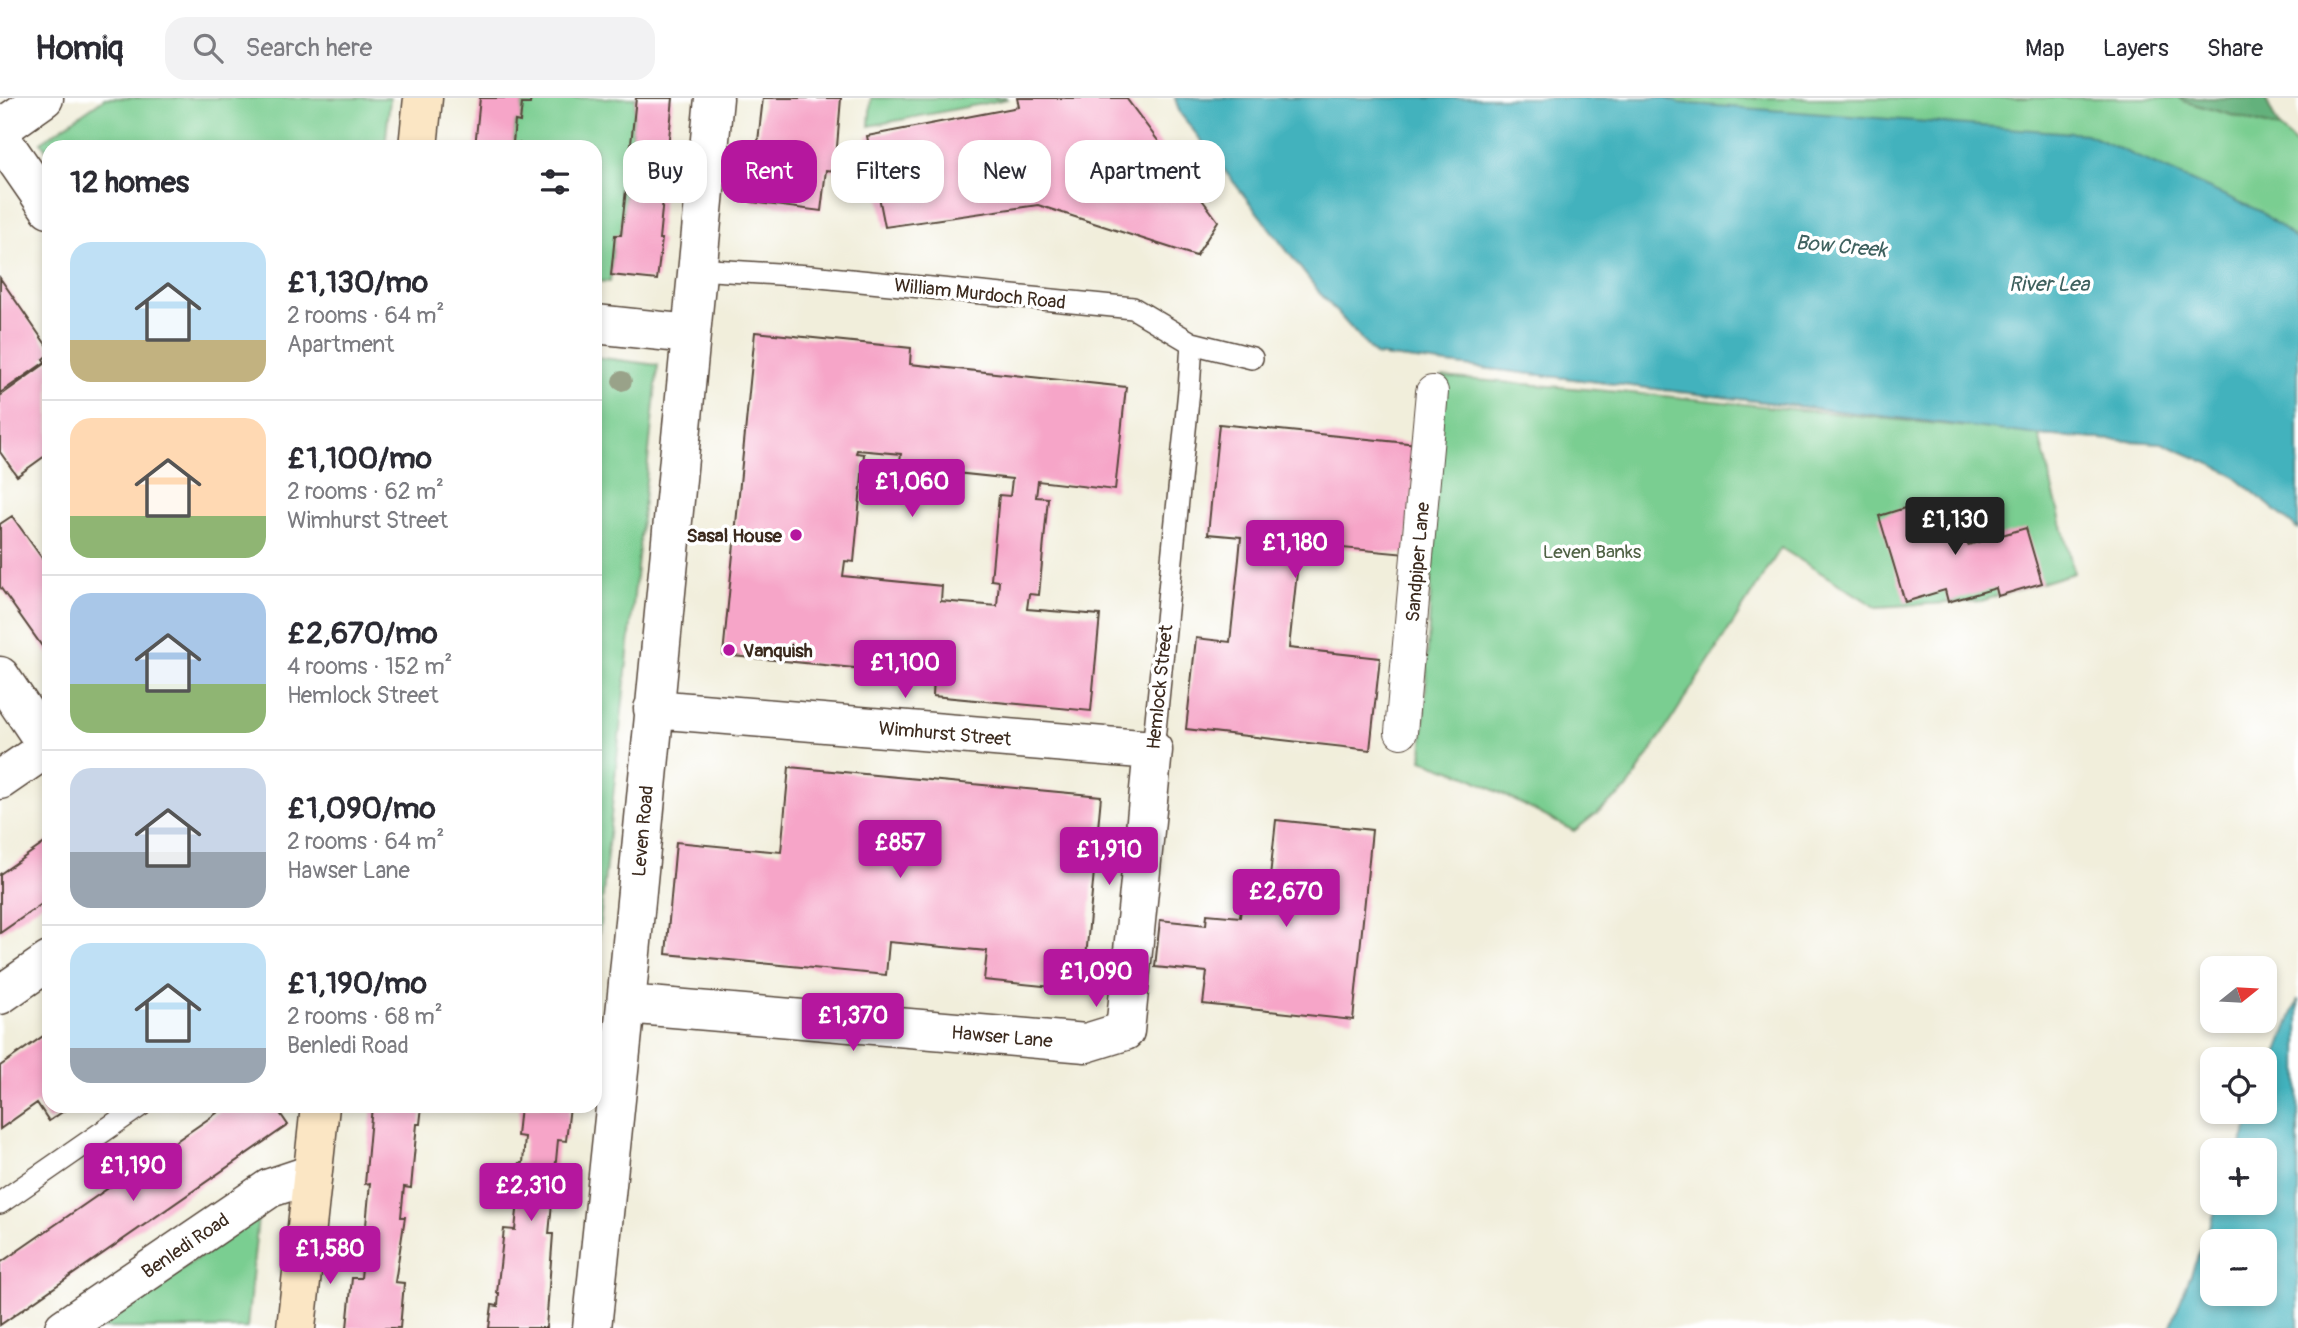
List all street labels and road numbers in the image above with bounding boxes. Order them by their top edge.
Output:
street label: William Murdoch Road [893,273,1067,315]
street label: Sandpiper Lane [1401,501,1435,623]
street label: Hemlock Street [1142,623,1179,751]
street label: Wimhurst Street [878,716,1013,752]
street label: Leven Road [627,784,659,878]
street label: Hawser Lane [950,1021,1054,1053]
street label: Benledi Road [137,1208,234,1284]

